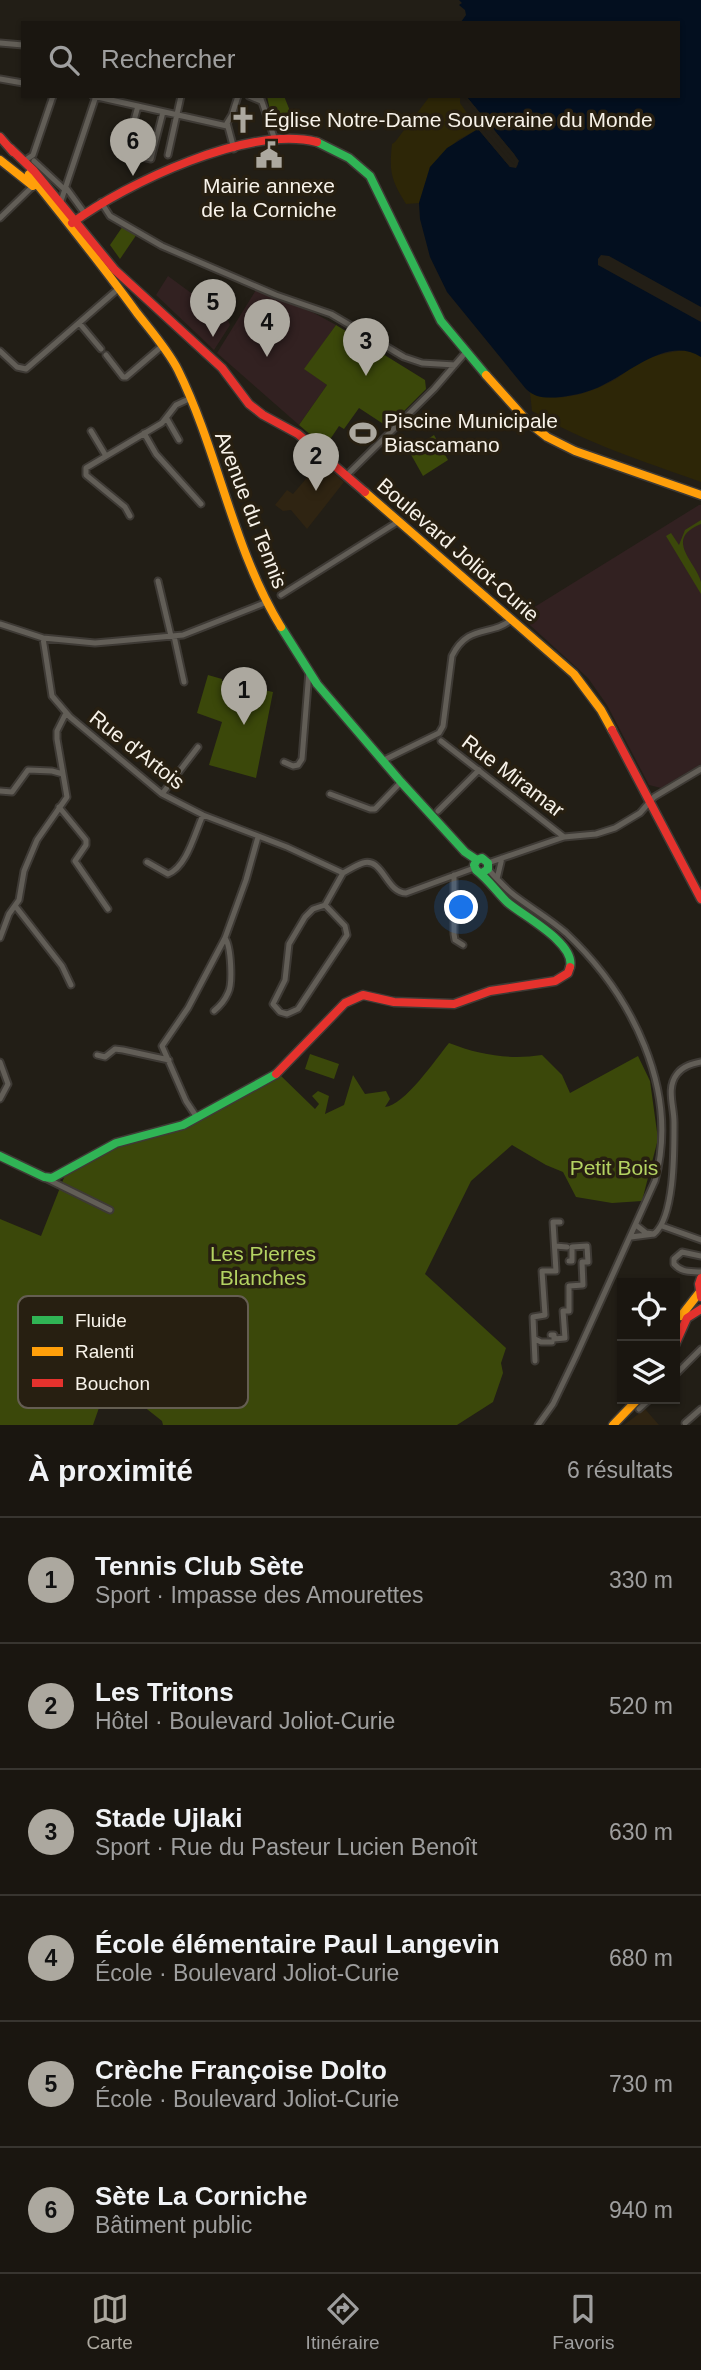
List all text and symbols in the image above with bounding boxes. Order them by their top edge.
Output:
search box [21,21,680,98]
icon: search [45,41,83,79]
text: Rechercher [101,44,235,74]
church icon: Église Notre-Dame Souveraine du Monde [228,105,258,135]
place label: Église Notre-Dame Souveraine du Monde [264,108,653,131]
pin: 6 [110,118,156,176]
public building icon: Mairie annexe de la Corniche [254,140,284,170]
place label: Mairie annexe de la Corniche [201,174,337,221]
pin: 5 [190,279,236,337]
pin: 4 [244,299,290,357]
pin: 3 [343,318,389,376]
place label: Piscine Municipale Biascamano [384,409,558,456]
sports icon: Piscine Municipale Biascamano [348,418,378,448]
street label: Avenue du Tennis [211,428,292,592]
pin: 2 [293,433,339,491]
street label: Boulevard Joliot-Curie [373,473,544,626]
pin: 1 [221,667,267,725]
street label: Rue d'Artois [85,706,189,794]
street label: Rue Miramar [458,730,569,821]
your location [444,890,478,924]
park label: Petit Bois [570,1156,658,1179]
park label: Les Pierres Blanches [210,1242,316,1289]
map controls [617,1278,680,1404]
button: locate [617,1278,680,1341]
legend [18,1296,248,1408]
text: Fluide [75,1310,127,1331]
text: Ralenti [75,1341,134,1362]
button: layers [617,1341,680,1404]
text: Bouchon [75,1373,150,1394]
text: À proximité [28,1454,193,1487]
text: 6 résultats [567,1457,673,1483]
text: Tennis Club Sète [95,1551,304,1581]
text: 1 [45,1567,57,1593]
text: 330 m [609,1567,673,1593]
text: Sport · Impasse des Amourettes [95,1582,424,1608]
text: Les Tritons [95,1677,234,1707]
text: 2 [45,1693,57,1719]
text: 520 m [609,1693,673,1719]
text: Hôtel · Boulevard Joliot-Curie [95,1708,395,1734]
text: Stade Ujlaki [95,1803,242,1833]
text: 3 [45,1819,57,1845]
text: 630 m [609,1819,673,1845]
text: Sport · Rue du Pasteur Lucien Benoît [95,1834,477,1860]
text: École élémentaire Paul Langevin [95,1929,500,1959]
text: 4 [45,1945,57,1971]
text: 680 m [609,1945,673,1971]
text: École · Boulevard Joliot-Curie [95,1960,399,1986]
text: Crèche Françoise Dolto [95,2055,387,2085]
text: 5 [45,2071,57,2097]
text: 730 m [609,2071,673,2097]
text: École · Boulevard Joliot-Curie [95,2086,399,2112]
text: Sète La Corniche [95,2181,307,2211]
text: 6 [45,2197,57,2223]
text: 940 m [609,2197,673,2223]
text: Bâtiment public [95,2212,252,2238]
tab: Carte [86,2290,133,2354]
tab: Itinéraire [306,2290,380,2354]
tab: Favoris [552,2290,615,2354]

